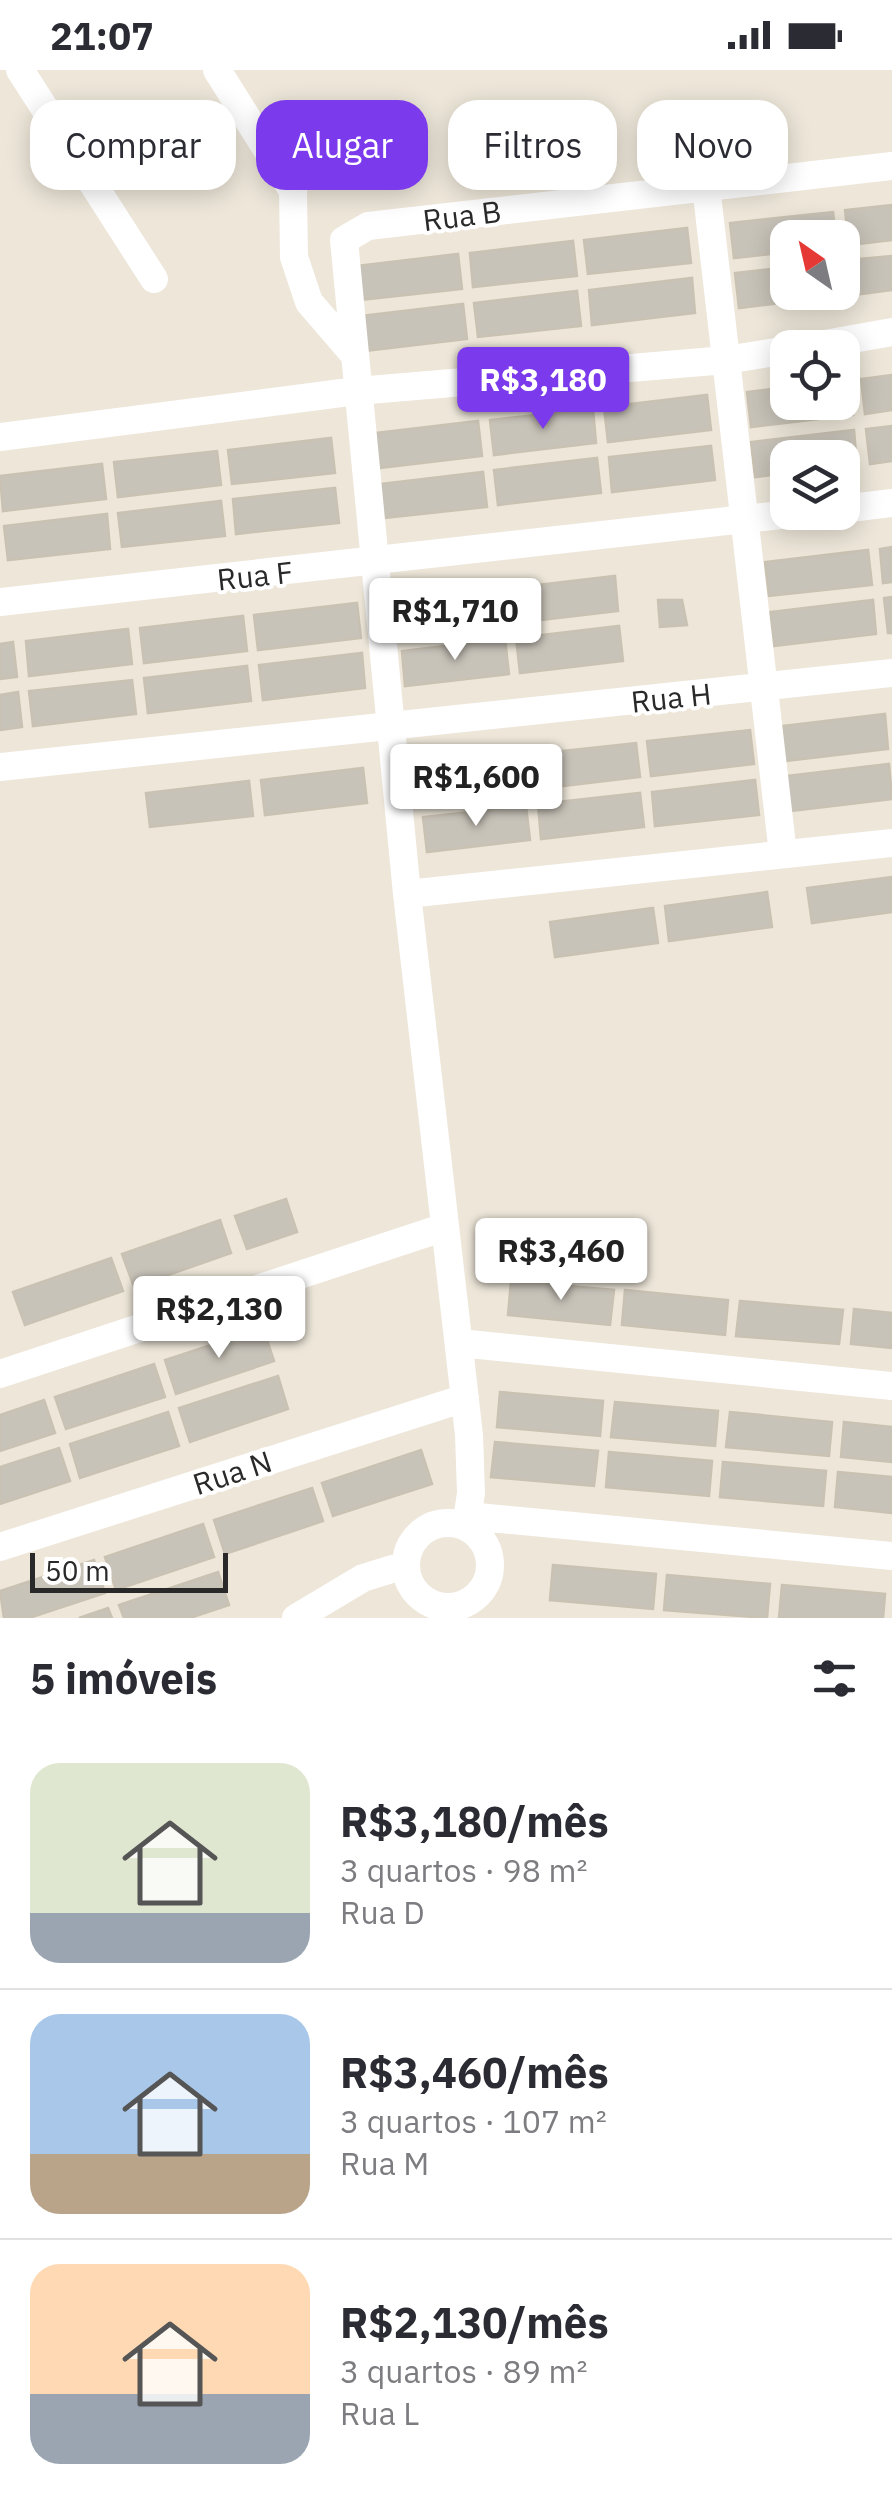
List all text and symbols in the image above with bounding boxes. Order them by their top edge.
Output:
text: 21:07 [50,11,154,60]
chip: Comprar [30,100,236,190]
chip: Alugar [256,100,428,190]
chip: Filtros [448,100,617,190]
chip: Novo [637,100,788,190]
street label: Rua B [420,191,504,239]
north arrow [770,220,860,310]
map controls [770,220,860,530]
button: locate [770,330,860,420]
pin: R$3,180 [451,347,635,432]
text: R$3,180 [479,358,607,400]
button: layers [770,440,860,530]
street label: Rua F [215,552,295,598]
pin: R$1,710 [363,578,547,663]
text: R$1,710 [391,589,519,631]
street label: Rua H [629,673,713,721]
pin: R$1,600 [384,744,568,829]
text: R$1,600 [412,755,540,797]
pin: R$3,460 [469,1218,653,1303]
text: R$3,460 [497,1229,625,1271]
pin: R$2,130 [127,1276,311,1361]
text: R$2,130 [155,1287,283,1329]
street label: Rua N [188,1441,276,1503]
scale bar [30,1548,228,1592]
text: 50 m [45,1552,110,1589]
text: 5 imóveis [30,1651,217,1706]
icon: filters [807,1651,862,1706]
text: R$3,180/mês [340,1794,609,1849]
icon: home [110,1803,230,1923]
text: 3 quartos · 98 m² [340,1849,588,1891]
text: Rua D [340,1891,425,1933]
text: R$3,460/mês [340,2045,609,2100]
icon: home [110,2054,230,2174]
text: 3 quartos · 107 m² [340,2100,607,2142]
text: Rua M [340,2142,429,2184]
text: R$2,130/mês [340,2295,609,2350]
icon: home [110,2304,230,2424]
text: 3 quartos · 89 m² [340,2350,588,2392]
text: Rua L [340,2392,419,2434]

